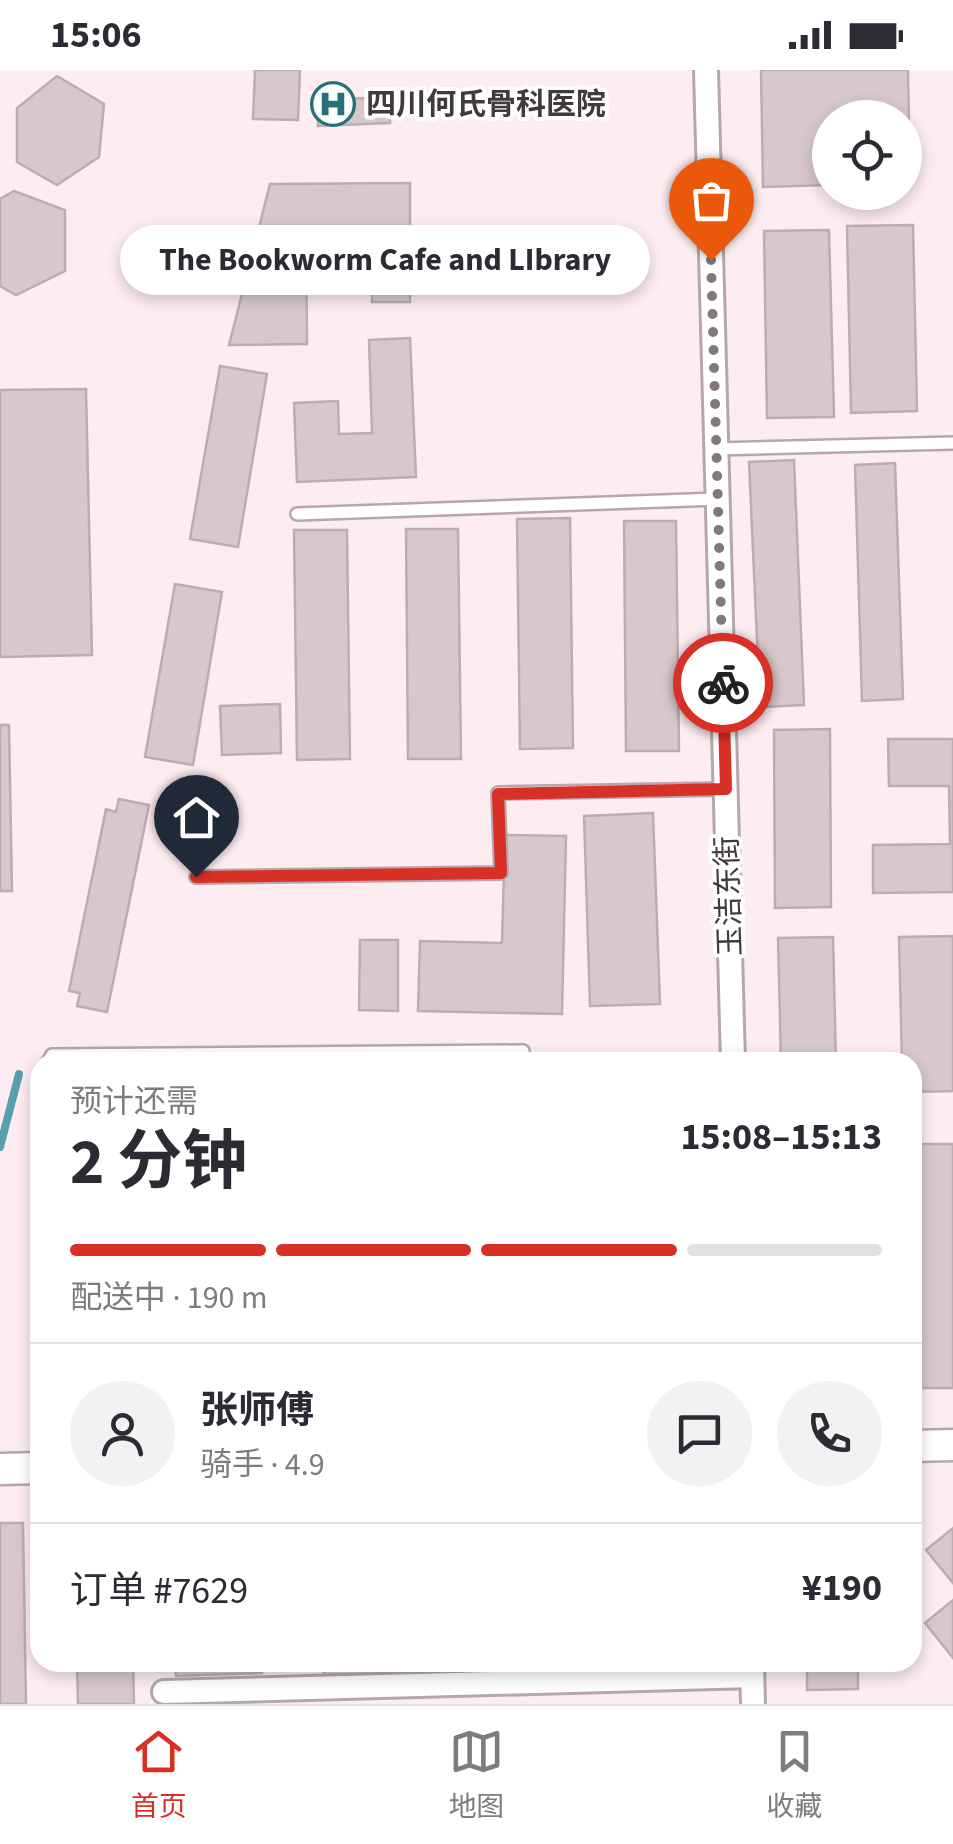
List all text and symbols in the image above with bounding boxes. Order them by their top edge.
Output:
text: 15:06 [50,8,142,62]
hospital icon: 四川何氏骨科医院 [310,81,356,127]
place label: 四川何氏骨科医院 [366,83,606,126]
map controls [812,100,922,210]
button: locate [812,100,922,210]
pin [669,158,754,261]
icon: bag [684,173,739,228]
callout: The Bookworm Cafe and LIbrary [121,225,651,295]
text: The Bookworm Cafe and LIbrary [159,237,611,283]
courier [673,633,773,733]
icon: bike [696,656,751,711]
pin [154,775,239,878]
icon: home [169,790,224,845]
street label: 玉洁东街 [705,835,753,957]
text: 预计还需 [70,1079,198,1125]
text: 15:08–15:13 [680,1110,882,1164]
text: 2 分钟 [70,1116,247,1209]
text: 配送中 · 190 m [70,1275,267,1321]
button: person [70,1381,175,1486]
button: chat [647,1381,752,1486]
button: phone [777,1381,882,1486]
text: 张师傅 [200,1384,314,1438]
text: 骑手 · 4.9 [200,1442,325,1488]
text: ¥190 [802,1561,882,1615]
text: 订单 #7629 [70,1564,248,1618]
tab: 首页 [131,1724,187,1827]
tab: 地图 [448,1724,504,1827]
tab: 收藏 [766,1724,822,1827]

